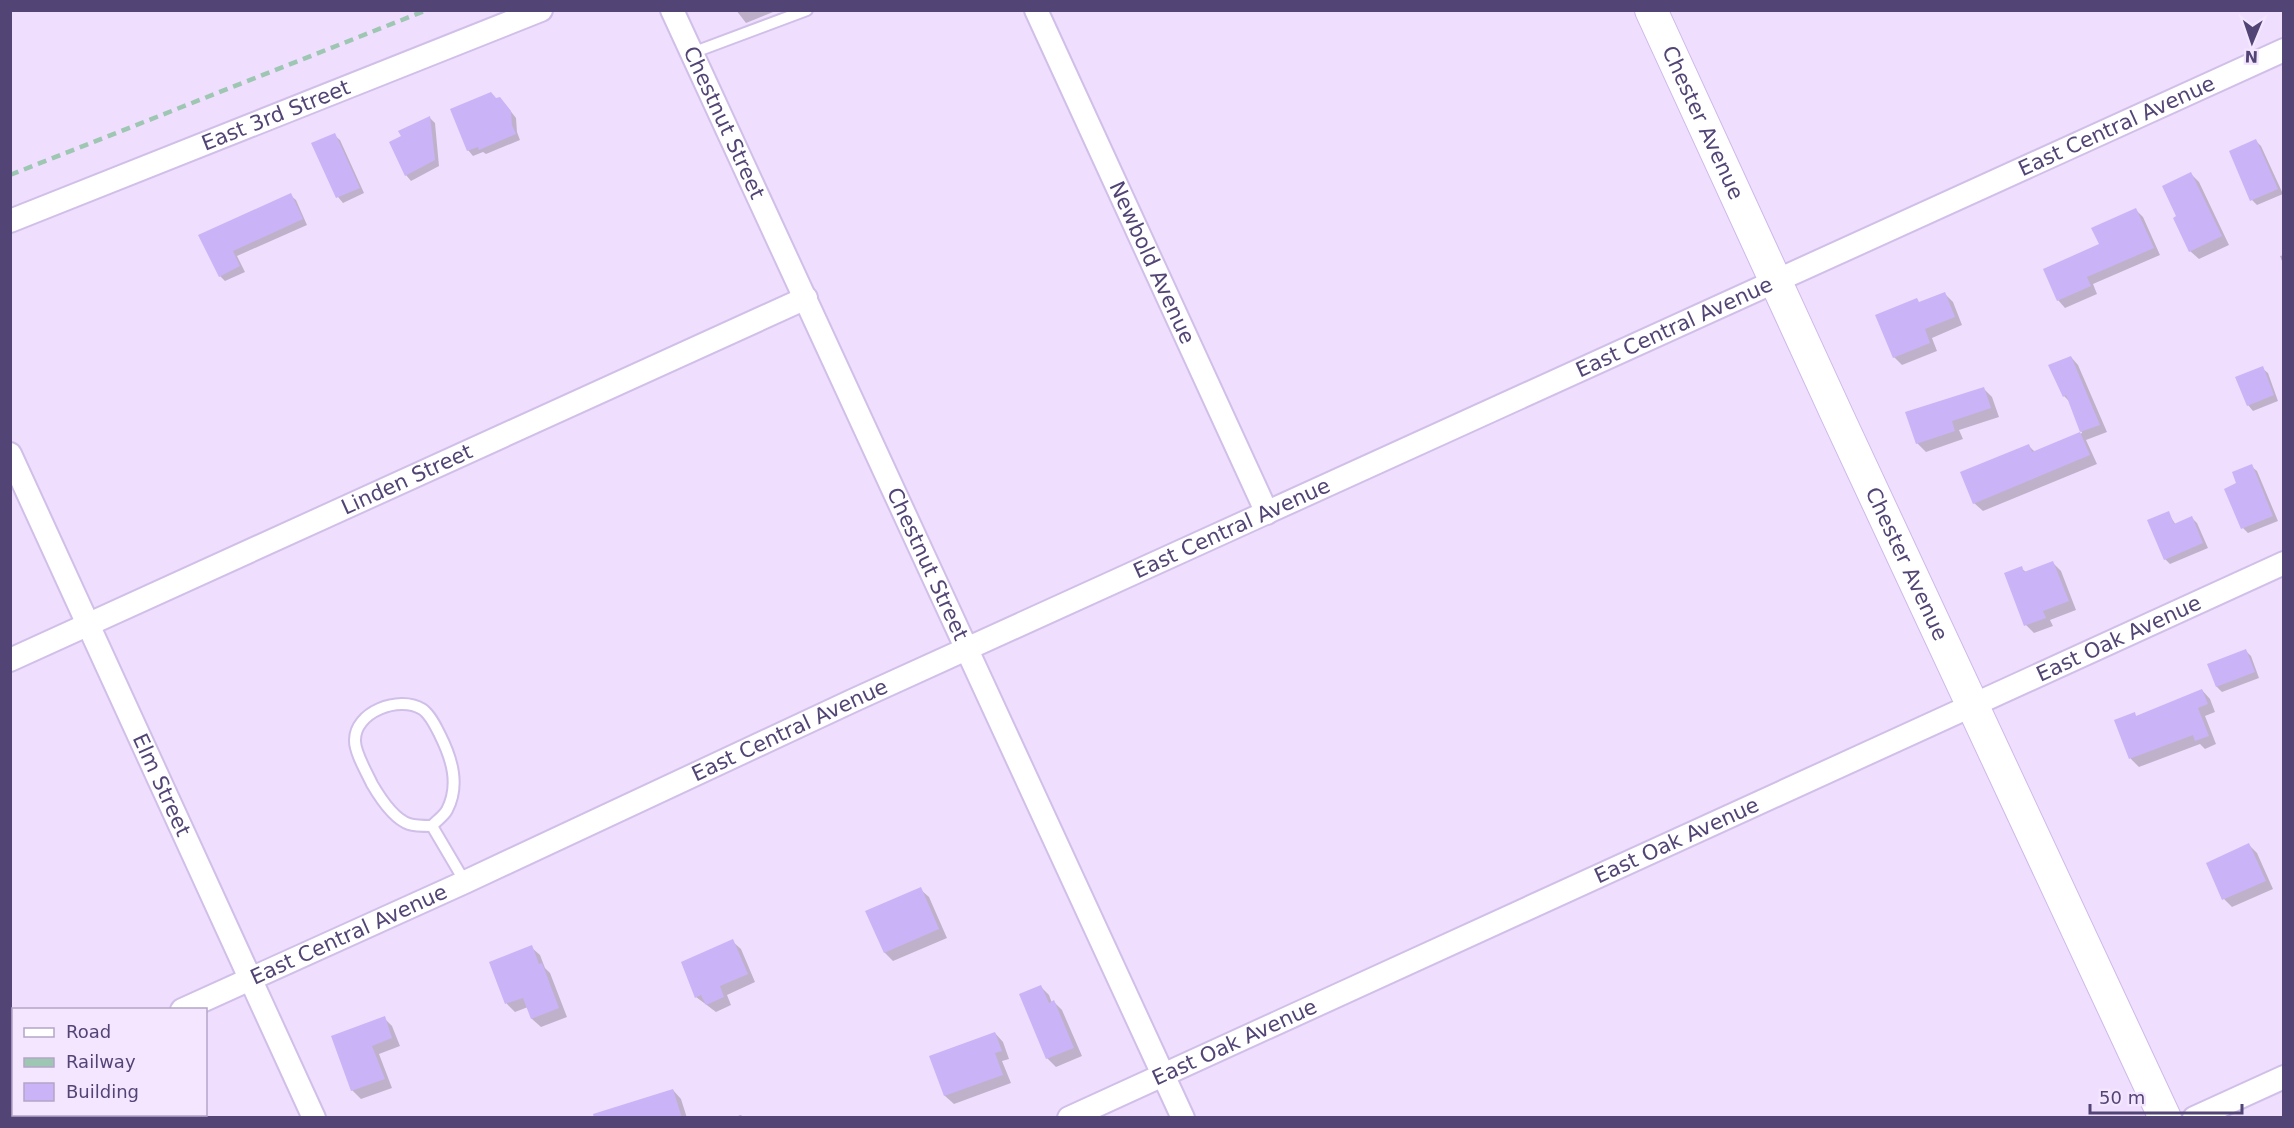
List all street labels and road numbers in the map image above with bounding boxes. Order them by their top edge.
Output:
street label: Chestnut Street [678,42,769,203]
street label: Chester Avenue [1657,42,1748,203]
street label: East Central Avenue [2015,71,2219,181]
street label: East 3rd Street [198,75,353,156]
street label: Newbold Avenue [1104,178,1200,348]
street label: East Central Avenue [1572,272,1776,382]
street label: Linden Street [338,439,476,520]
street label: East Central Avenue [1130,473,1334,583]
street label: Chester Avenue [1860,483,1953,644]
street label: Chestnut Street [882,484,973,644]
street label: East Oak Avenue [2033,591,2205,686]
street label: East Central Avenue [688,674,891,786]
street label: Elm Street [128,730,195,840]
street label: East Oak Avenue [1591,792,1763,888]
street label: East Central Avenue [247,880,451,989]
street label: East Oak Avenue [1148,994,1321,1090]

